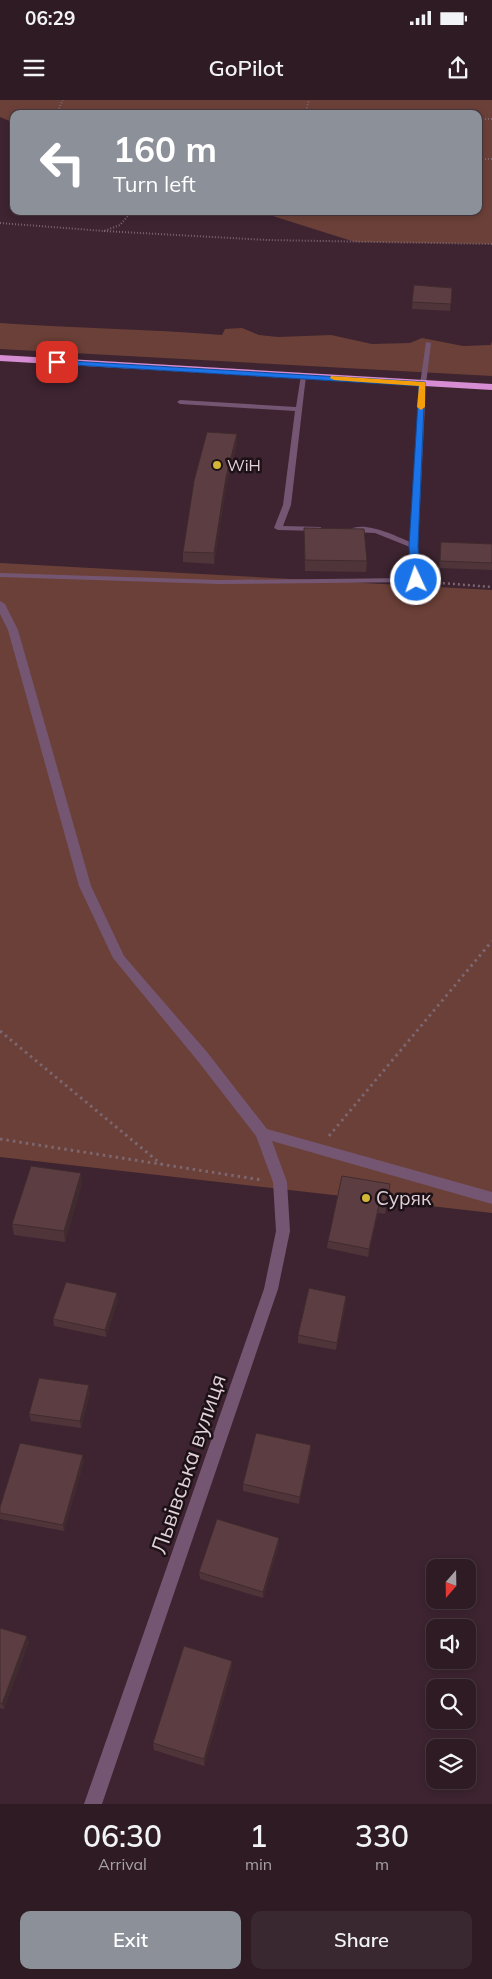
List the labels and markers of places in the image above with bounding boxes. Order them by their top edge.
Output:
pin [36,341,78,383]
place label: WiH [227,455,261,475]
marker: WiH [211,459,223,471]
place label: Суряк [376,1186,432,1210]
marker: Суряк [360,1192,372,1204]

